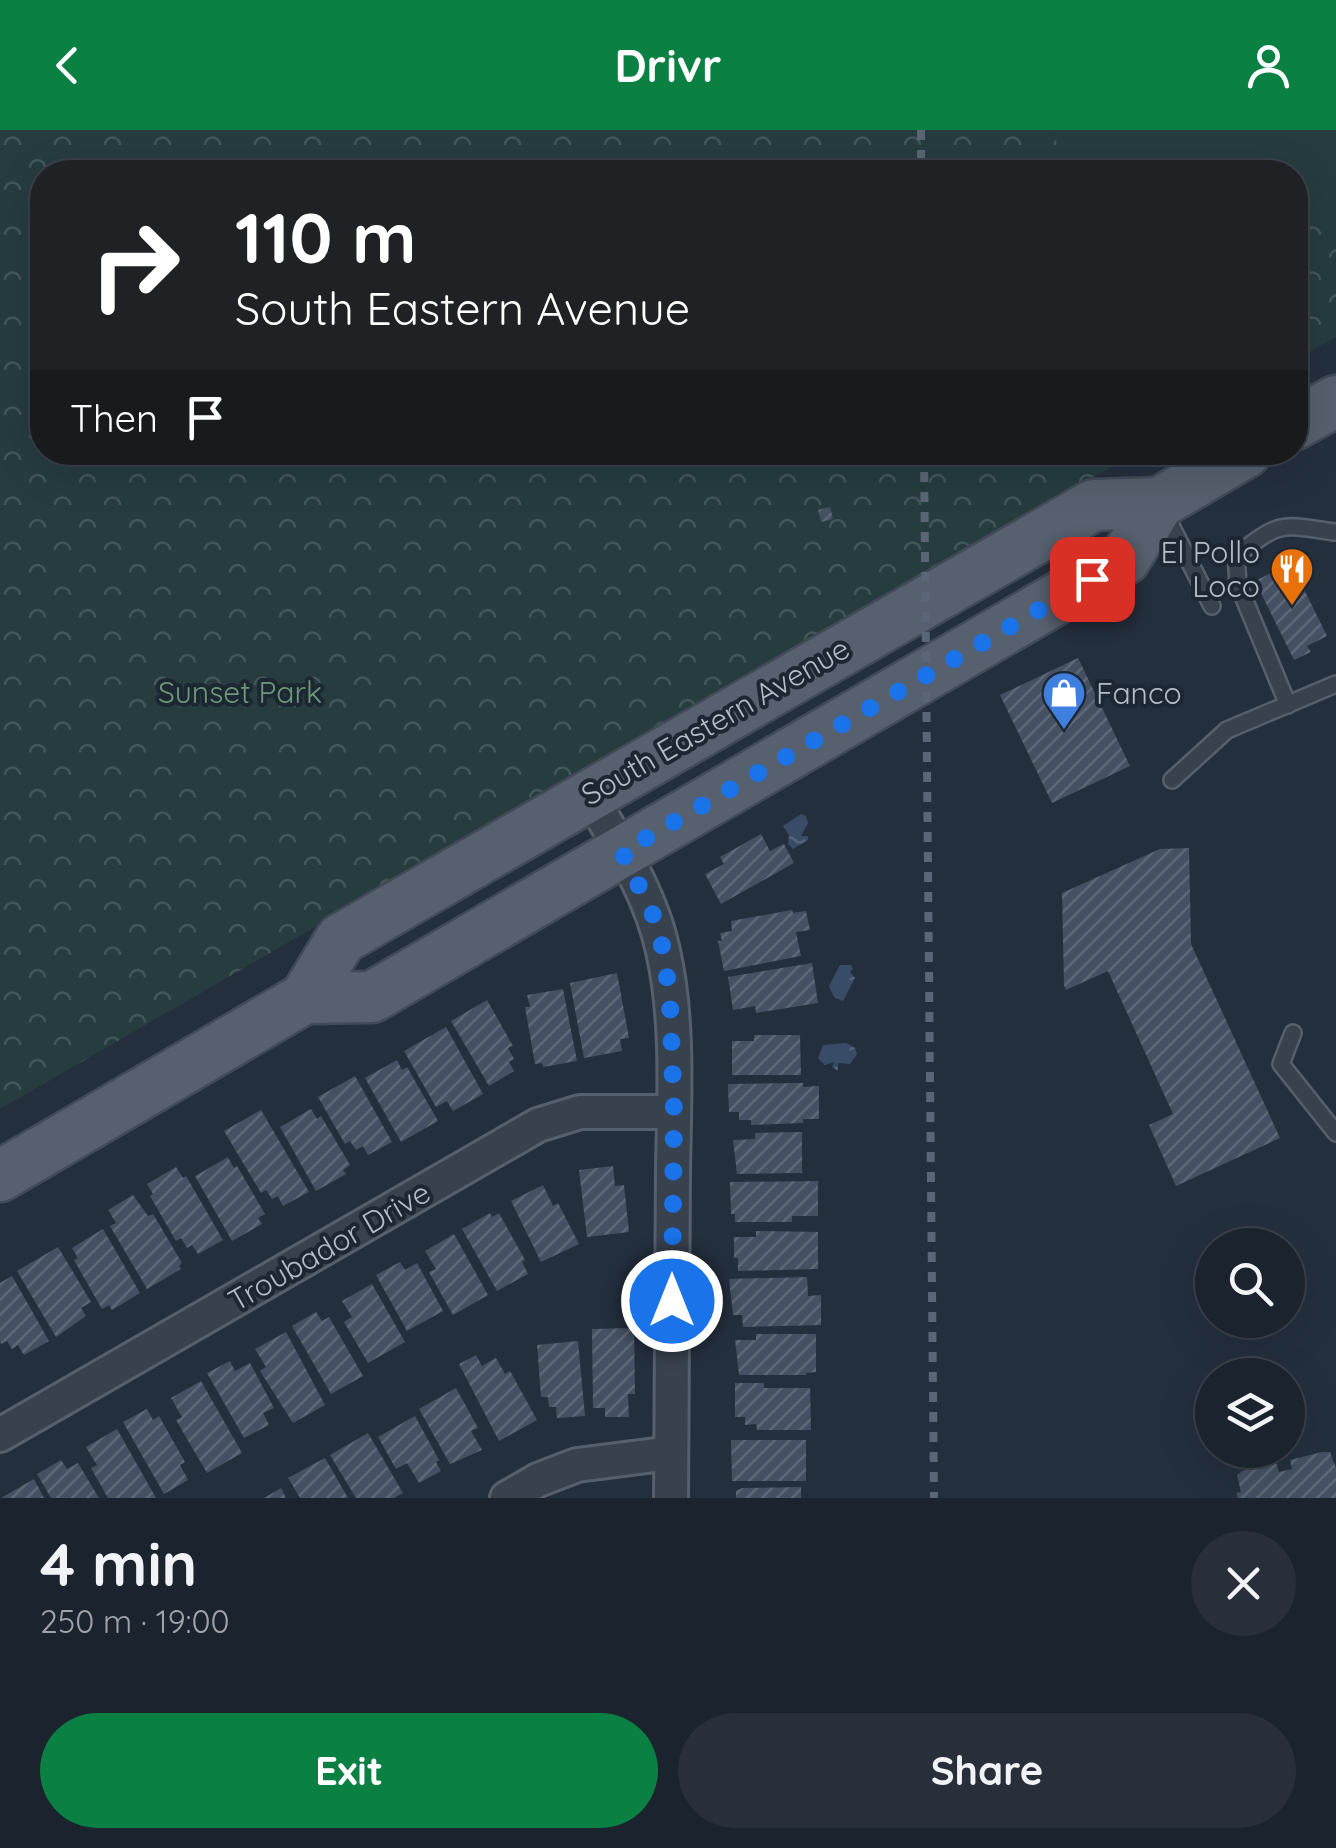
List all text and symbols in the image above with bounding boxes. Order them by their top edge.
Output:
text: Drivr [614,37,722,93]
icon: back [40,38,95,93]
icon: person [1241,38,1296,93]
text: 110 m [235,193,417,281]
icon: right [70,200,200,330]
text: South Eastern Avenue [235,280,690,336]
icon: arrive [178,390,233,445]
text: Then [70,394,158,442]
place label: El Pollo Loco [1161,533,1260,605]
pin [1050,537,1135,622]
restaurant icon: El Pollo Loco [1269,546,1315,607]
icon: arrive [1065,552,1120,607]
street label: South Eastern Avenue [574,629,856,813]
shop icon: Fanco [1041,670,1087,731]
park label: Sunset Park [158,673,322,711]
place label: Fanco [1096,674,1182,712]
street label: Troubador Drive [221,1173,437,1319]
map controls [1195,1228,1305,1468]
button: search [1195,1228,1305,1338]
position arrow [620,1249,724,1353]
button: layers [1195,1358,1305,1468]
text: 4 min [40,1526,197,1601]
button: close [1191,1531,1296,1636]
text: 250 m · 19:00 [40,1601,230,1641]
button: Exit [40,1713,658,1828]
button: Share [678,1713,1296,1828]

